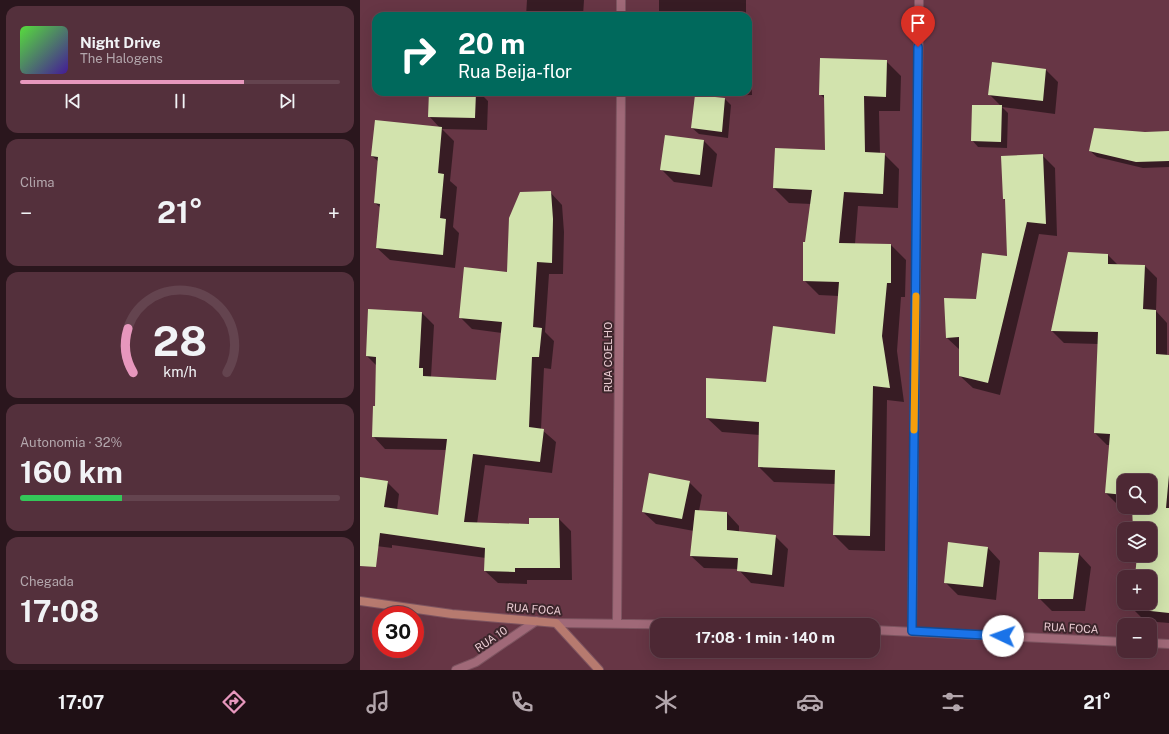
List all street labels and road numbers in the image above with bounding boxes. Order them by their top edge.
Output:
street label: RUA COELHO [602,322,614,392]
street label: RUA FOCA [506,601,562,617]
street label: RUA FOCA [1043,621,1099,635]
street label: RUA 10 [473,624,510,654]

